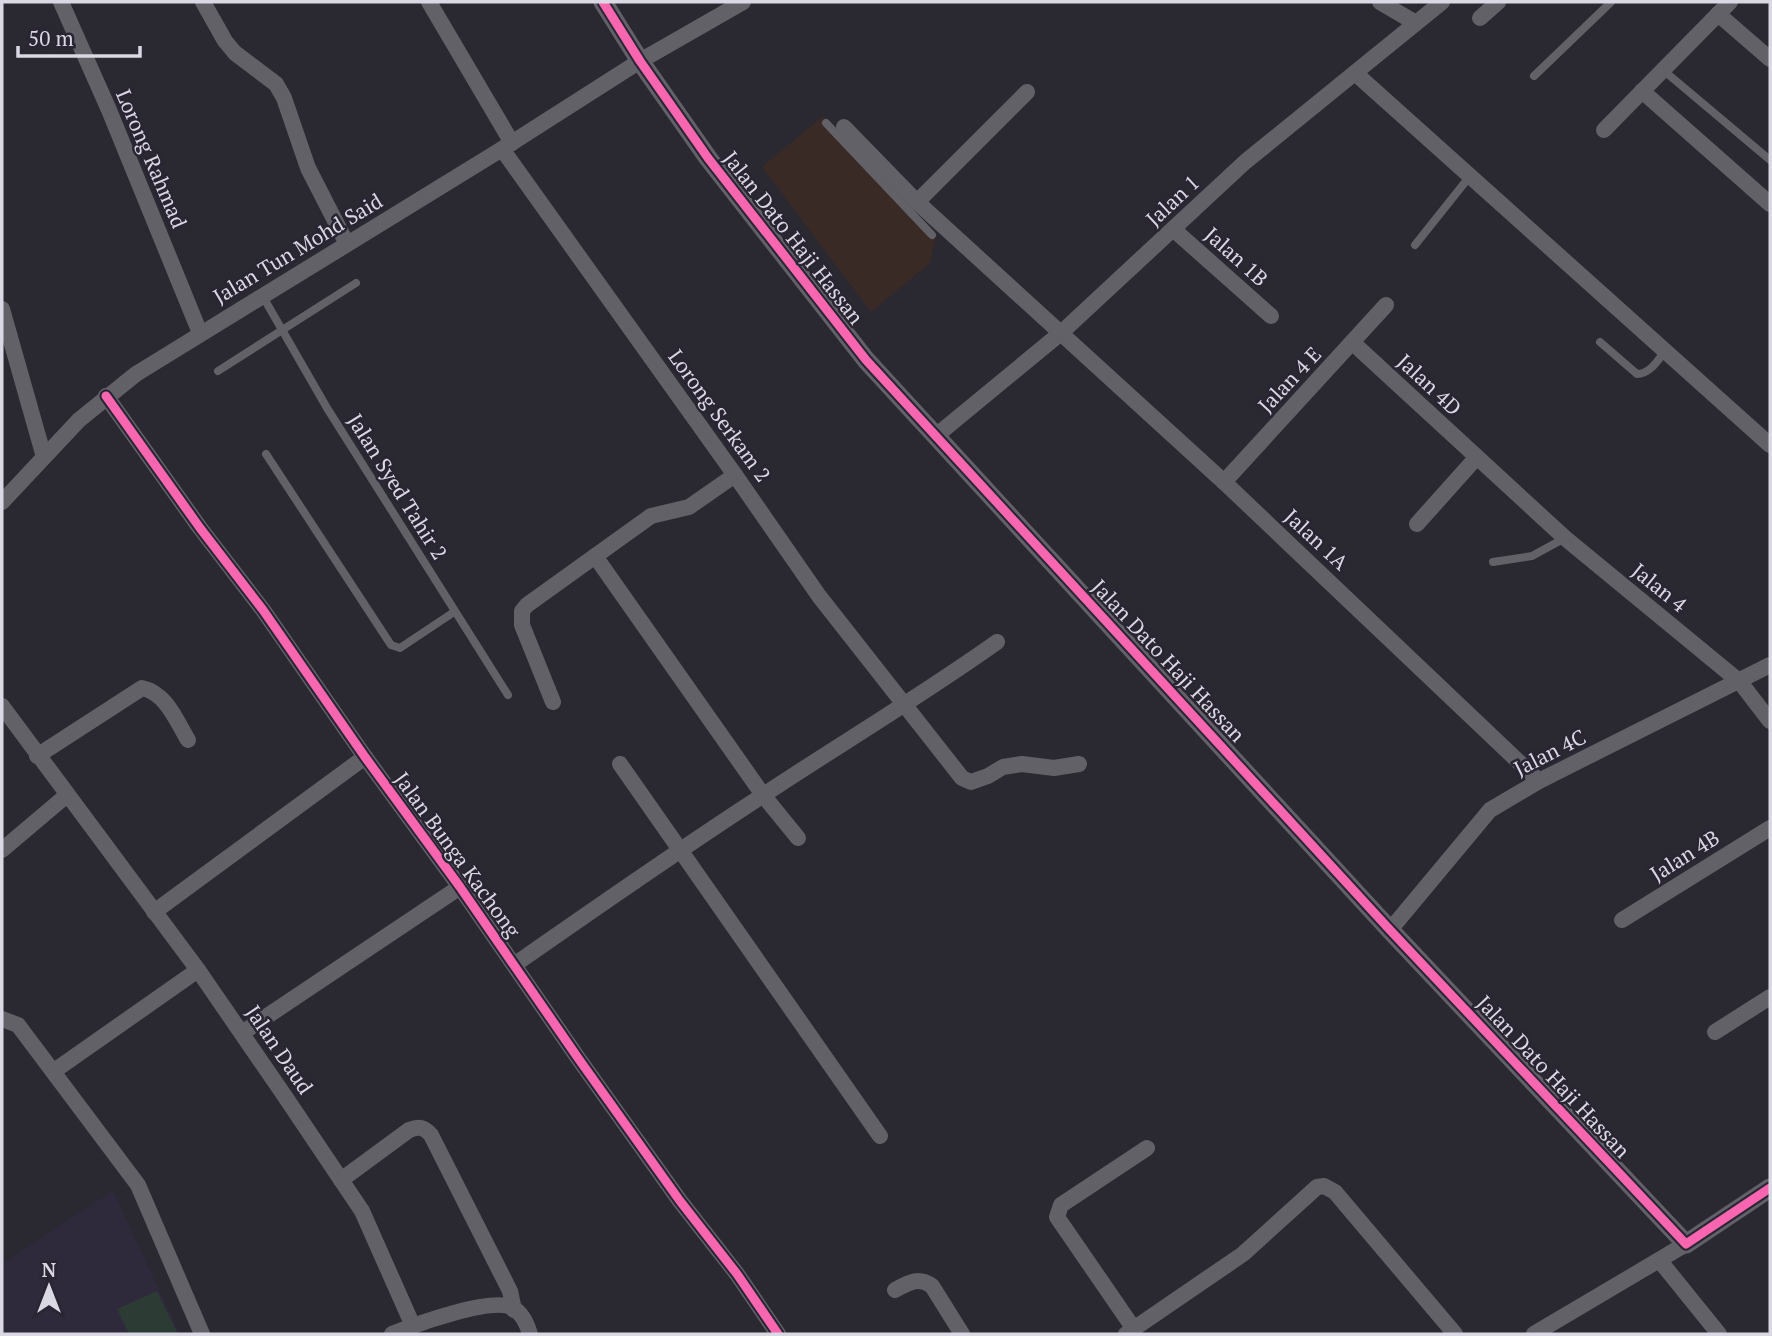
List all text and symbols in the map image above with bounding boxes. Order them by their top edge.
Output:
scale bar [18,14,140,58]
text: 50 m [28,24,74,52]
street label: Lorong Rahmad [110,85,194,233]
street label: Jalan Dato Haji Hassan [717,145,871,330]
street label: Jalan 1 [1140,168,1205,232]
street label: Jalan Tun Mohd Said [208,186,388,310]
street label: Jalan 1B [1199,220,1274,292]
street label: Jalan 4 E [1251,340,1327,418]
street label: Lorong Serkam 2 [662,344,777,487]
street label: Jalan 4D [1391,347,1468,421]
street label: Jalan Syed Tahir 2 [342,408,454,565]
street label: Jalan 1A [1279,502,1355,576]
street label: Jalan 4 [1626,556,1694,619]
street label: Jalan Dato Haji Hassan [1086,573,1252,748]
street label: Jalan 4C [1509,722,1590,782]
street label: Jalan Bunga Kachong [388,766,528,943]
street label: Jalan 4B [1645,823,1724,887]
street label: Jalan Dato Haji Hassan [1471,989,1637,1164]
street label: Jalan Daud [240,1000,320,1100]
north arrow [14,1252,84,1322]
text: N [42,1257,57,1282]

